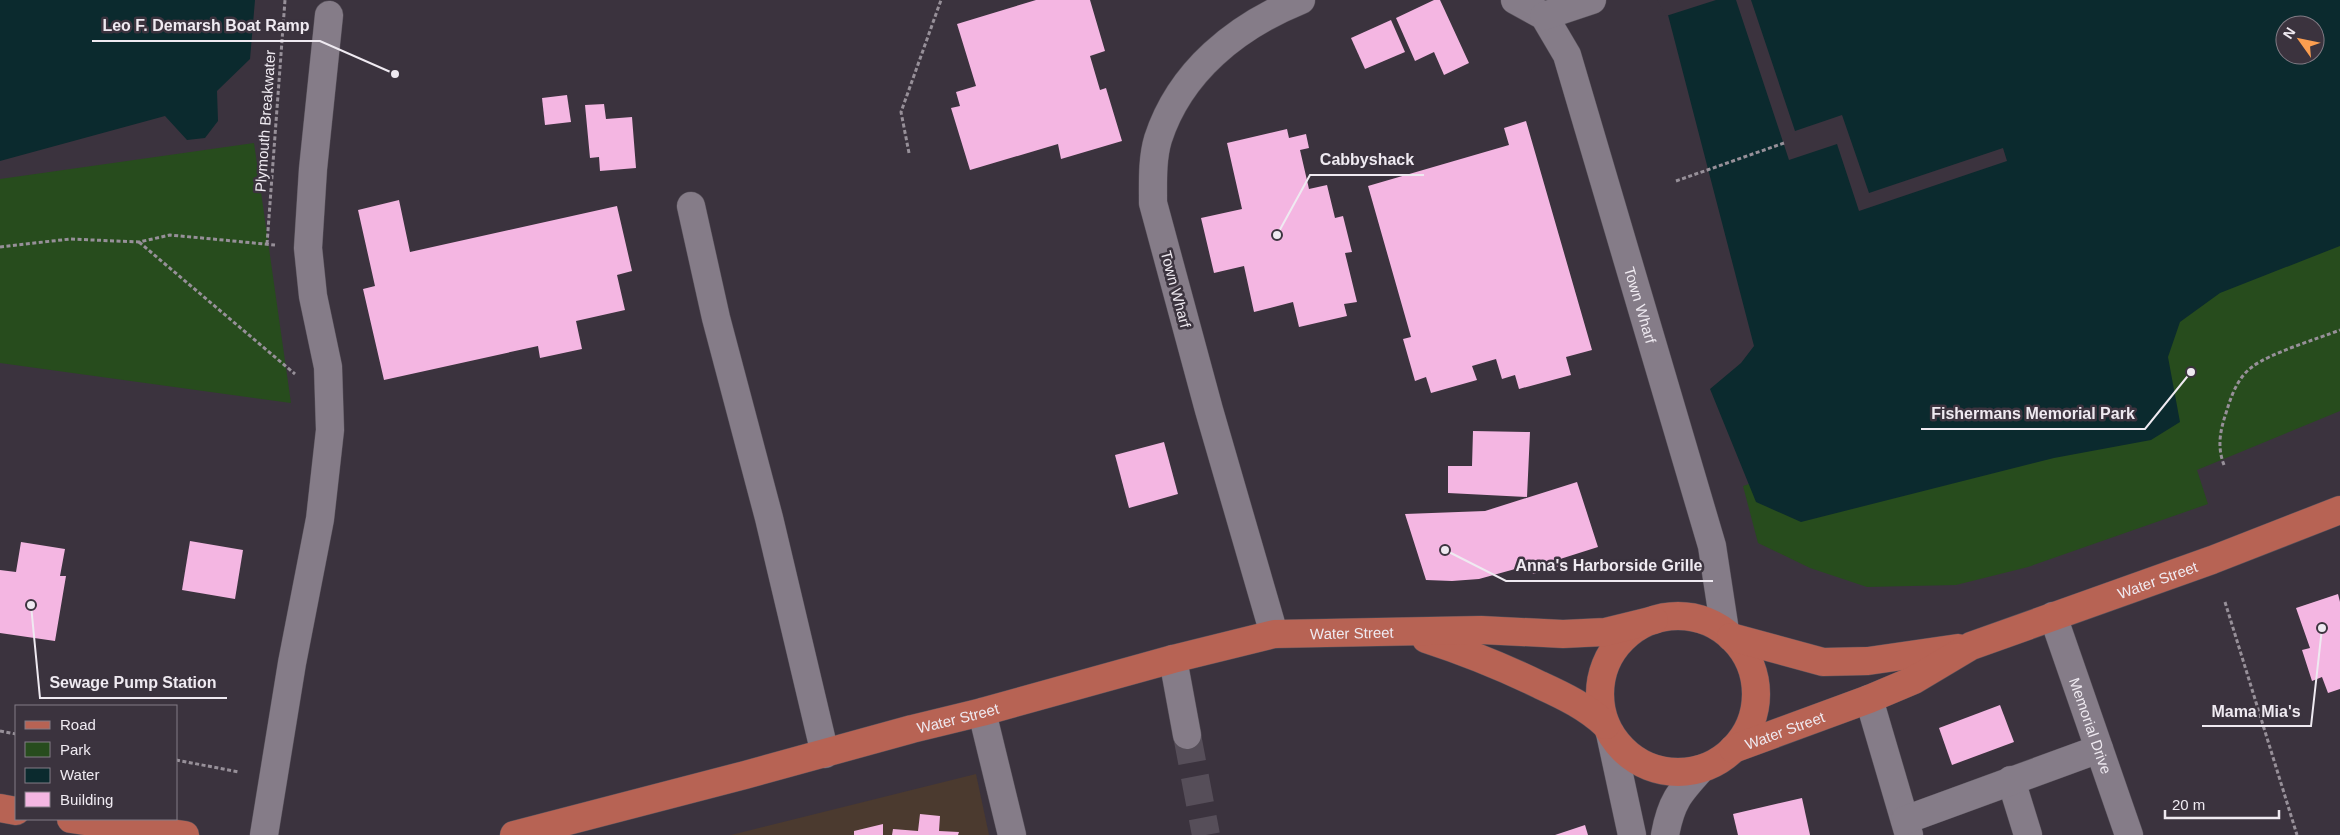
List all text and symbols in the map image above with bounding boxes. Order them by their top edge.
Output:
callout: Leo F. Demarsh Boat Ramp [92,10,320,41]
north arrow [2275,15,2325,65]
text: Leo F. Demarsh Boat Ramp [102,17,310,34]
text: N [2280,24,2299,42]
street label: Plymouth Breakwater [252,49,278,193]
callout: Cabbyshack [1310,144,1424,175]
text: Cabbyshack [1320,151,1414,168]
street label: Town Wharf [1158,249,1195,330]
street label: Town Wharf [1621,265,1660,346]
callout: Fishermans Memorial Park [1921,398,2145,429]
text: Fishermans Memorial Park [1931,405,2135,422]
callout: Anna's Harborside Grille [1506,550,1713,581]
text: Anna's Harborside Grille [1516,557,1703,574]
street label: Water Street [2115,557,2200,602]
street label: Water Street [1310,623,1395,642]
callout: Sewage Pump Station [40,667,227,698]
text: Sewage Pump Station [49,674,217,691]
street label: Memorial Drive [2066,675,2116,776]
callout: Mama Mia's [2202,695,2311,726]
street label: Water Street [915,699,1001,736]
text: Mama Mia's [2211,703,2301,720]
legend [15,705,178,820]
street label: Water Street [1742,707,1828,752]
text: Road [60,716,96,733]
text: Park [60,741,91,758]
text: Water [60,766,99,783]
scale bar [2165,788,2279,820]
text: Building [60,791,113,808]
text: 20 m [2172,796,2205,813]

